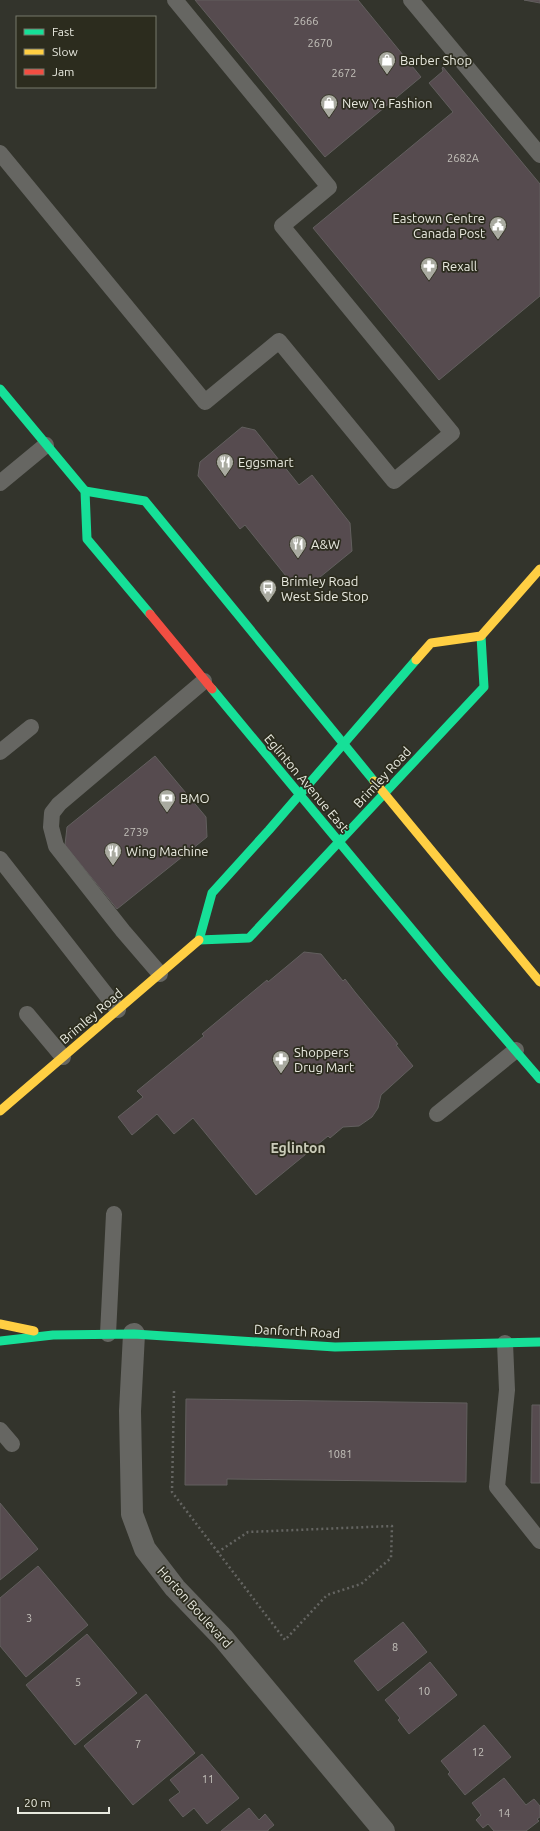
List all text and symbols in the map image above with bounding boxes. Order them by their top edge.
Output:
house number: 2666 [294,15,318,27]
legend [16,16,156,88]
text: Fast [52,25,74,38]
house number: 2670 [308,37,332,49]
text: Slow [52,45,78,58]
shop icon: Barber Shop [377,50,397,75]
place label: Barber Shop [400,53,472,67]
text: Jam [52,65,74,78]
house number: 2672 [332,67,356,79]
shop icon: New Ya Fashion [319,93,339,118]
place label: New Ya Fashion [342,96,433,110]
house number: 2682A [447,152,480,164]
place label: Eastown Centre Canada Post [392,211,485,240]
public building icon: Eastown Centre Canada Post [488,215,508,240]
pharmacy icon: Rexall [419,256,439,281]
place label: Rexall [442,259,478,273]
restaurant icon: Eggsmart [215,452,235,477]
place label: Eggsmart [238,455,294,469]
restaurant icon: A&W [288,534,308,559]
place label: A&W [311,537,340,551]
place label: Brimley Road West Side Stop [281,574,369,603]
bus stop icon: Brimley Road West Side Stop [258,578,278,603]
street label: Eglinton Avenue East [262,731,352,835]
street label: Brimley Road [351,744,413,810]
bank icon: BMO [157,788,177,813]
place label: BMO [180,791,210,805]
house number: 2739 [124,826,148,838]
restaurant icon: Wing Machine [103,841,123,866]
place label: Wing Machine [126,844,209,858]
street label: Brimley Road [57,986,125,1046]
place label: Shoppers Drug Mart [294,1045,354,1074]
pharmacy icon: Shoppers Drug Mart [271,1049,291,1074]
district label: Eglinton [270,1140,326,1156]
street label: Danforth Road [254,1322,340,1340]
house number: 1081 [328,1448,352,1460]
street label: Horton Boulevard [155,1564,235,1650]
house number: 3 [26,1612,32,1624]
house number: 8 [392,1641,398,1653]
house number: 5 [75,1676,81,1688]
house number: 10 [418,1685,430,1697]
house number: 7 [135,1738,141,1750]
house number: 12 [472,1746,484,1758]
house number: 11 [202,1773,214,1785]
scale bar [18,1789,109,1815]
text: 20 m [24,1796,51,1809]
house number: 14 [498,1807,510,1819]

